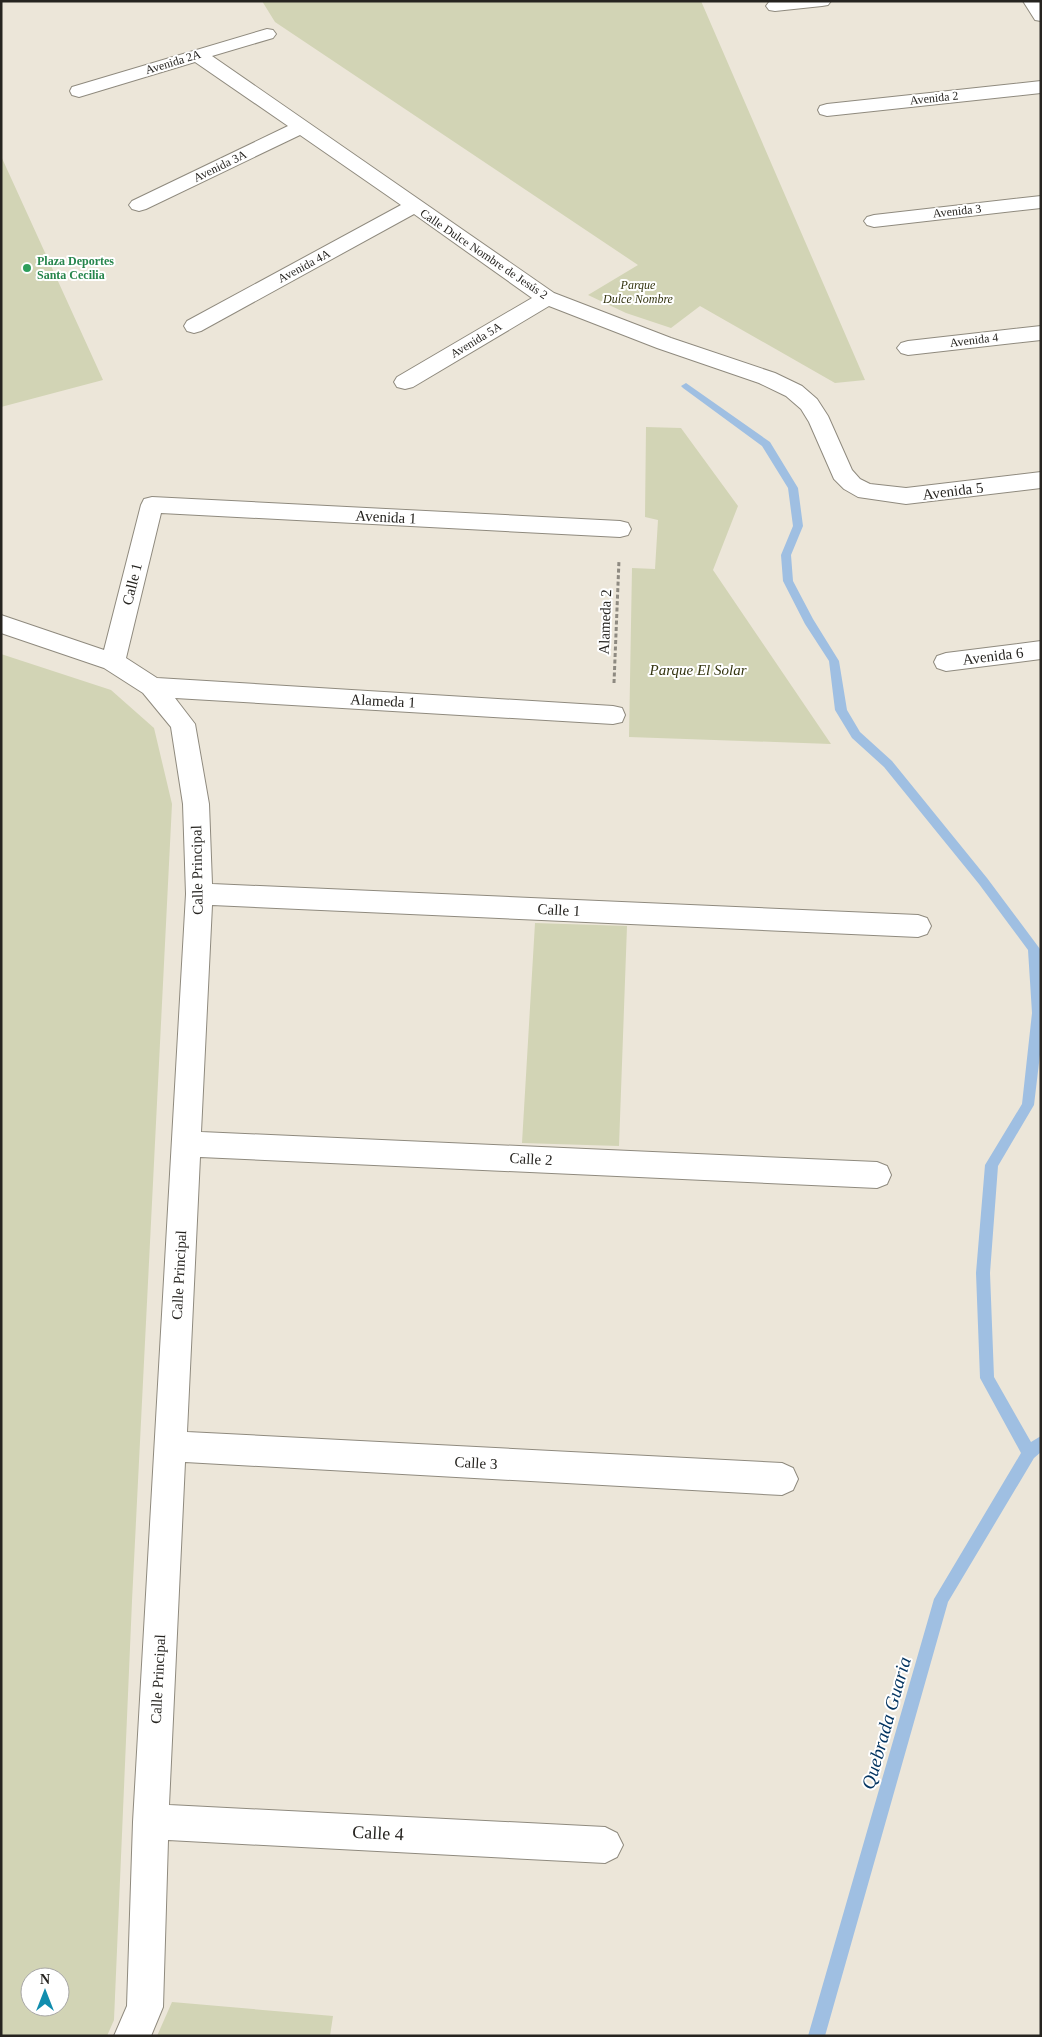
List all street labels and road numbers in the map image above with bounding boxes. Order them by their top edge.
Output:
street label: Avenida 2A [143,47,203,77]
street label: Avenida 2 [909,88,959,108]
street label: Avenida 3A [191,147,249,185]
street label: Avenida 3 [932,201,982,221]
street label: Calle Dulce Nombre de Jesús 2 [418,206,550,302]
street label: Avenida 4A [275,246,333,286]
street label: Avenida 5A [448,319,504,361]
street label: Avenida 4 [949,330,999,350]
street label: Avenida 5 [922,479,984,503]
street label: Avenida 1 [355,507,417,527]
street label: Calle 1 [119,561,145,607]
street label: Alameda 2 [596,589,614,655]
street label: Avenida 6 [962,644,1025,668]
street label: Alameda 1 [350,691,416,711]
street label: Calle Principal [188,825,206,915]
street label: Calle 1 [537,901,581,919]
street label: Calle 2 [509,1150,553,1168]
street label: Calle Principal [169,1230,189,1320]
street label: Calle 3 [454,1454,498,1472]
street label: Calle Principal [148,1634,168,1724]
street label: Calle 4 [352,1822,404,1844]

